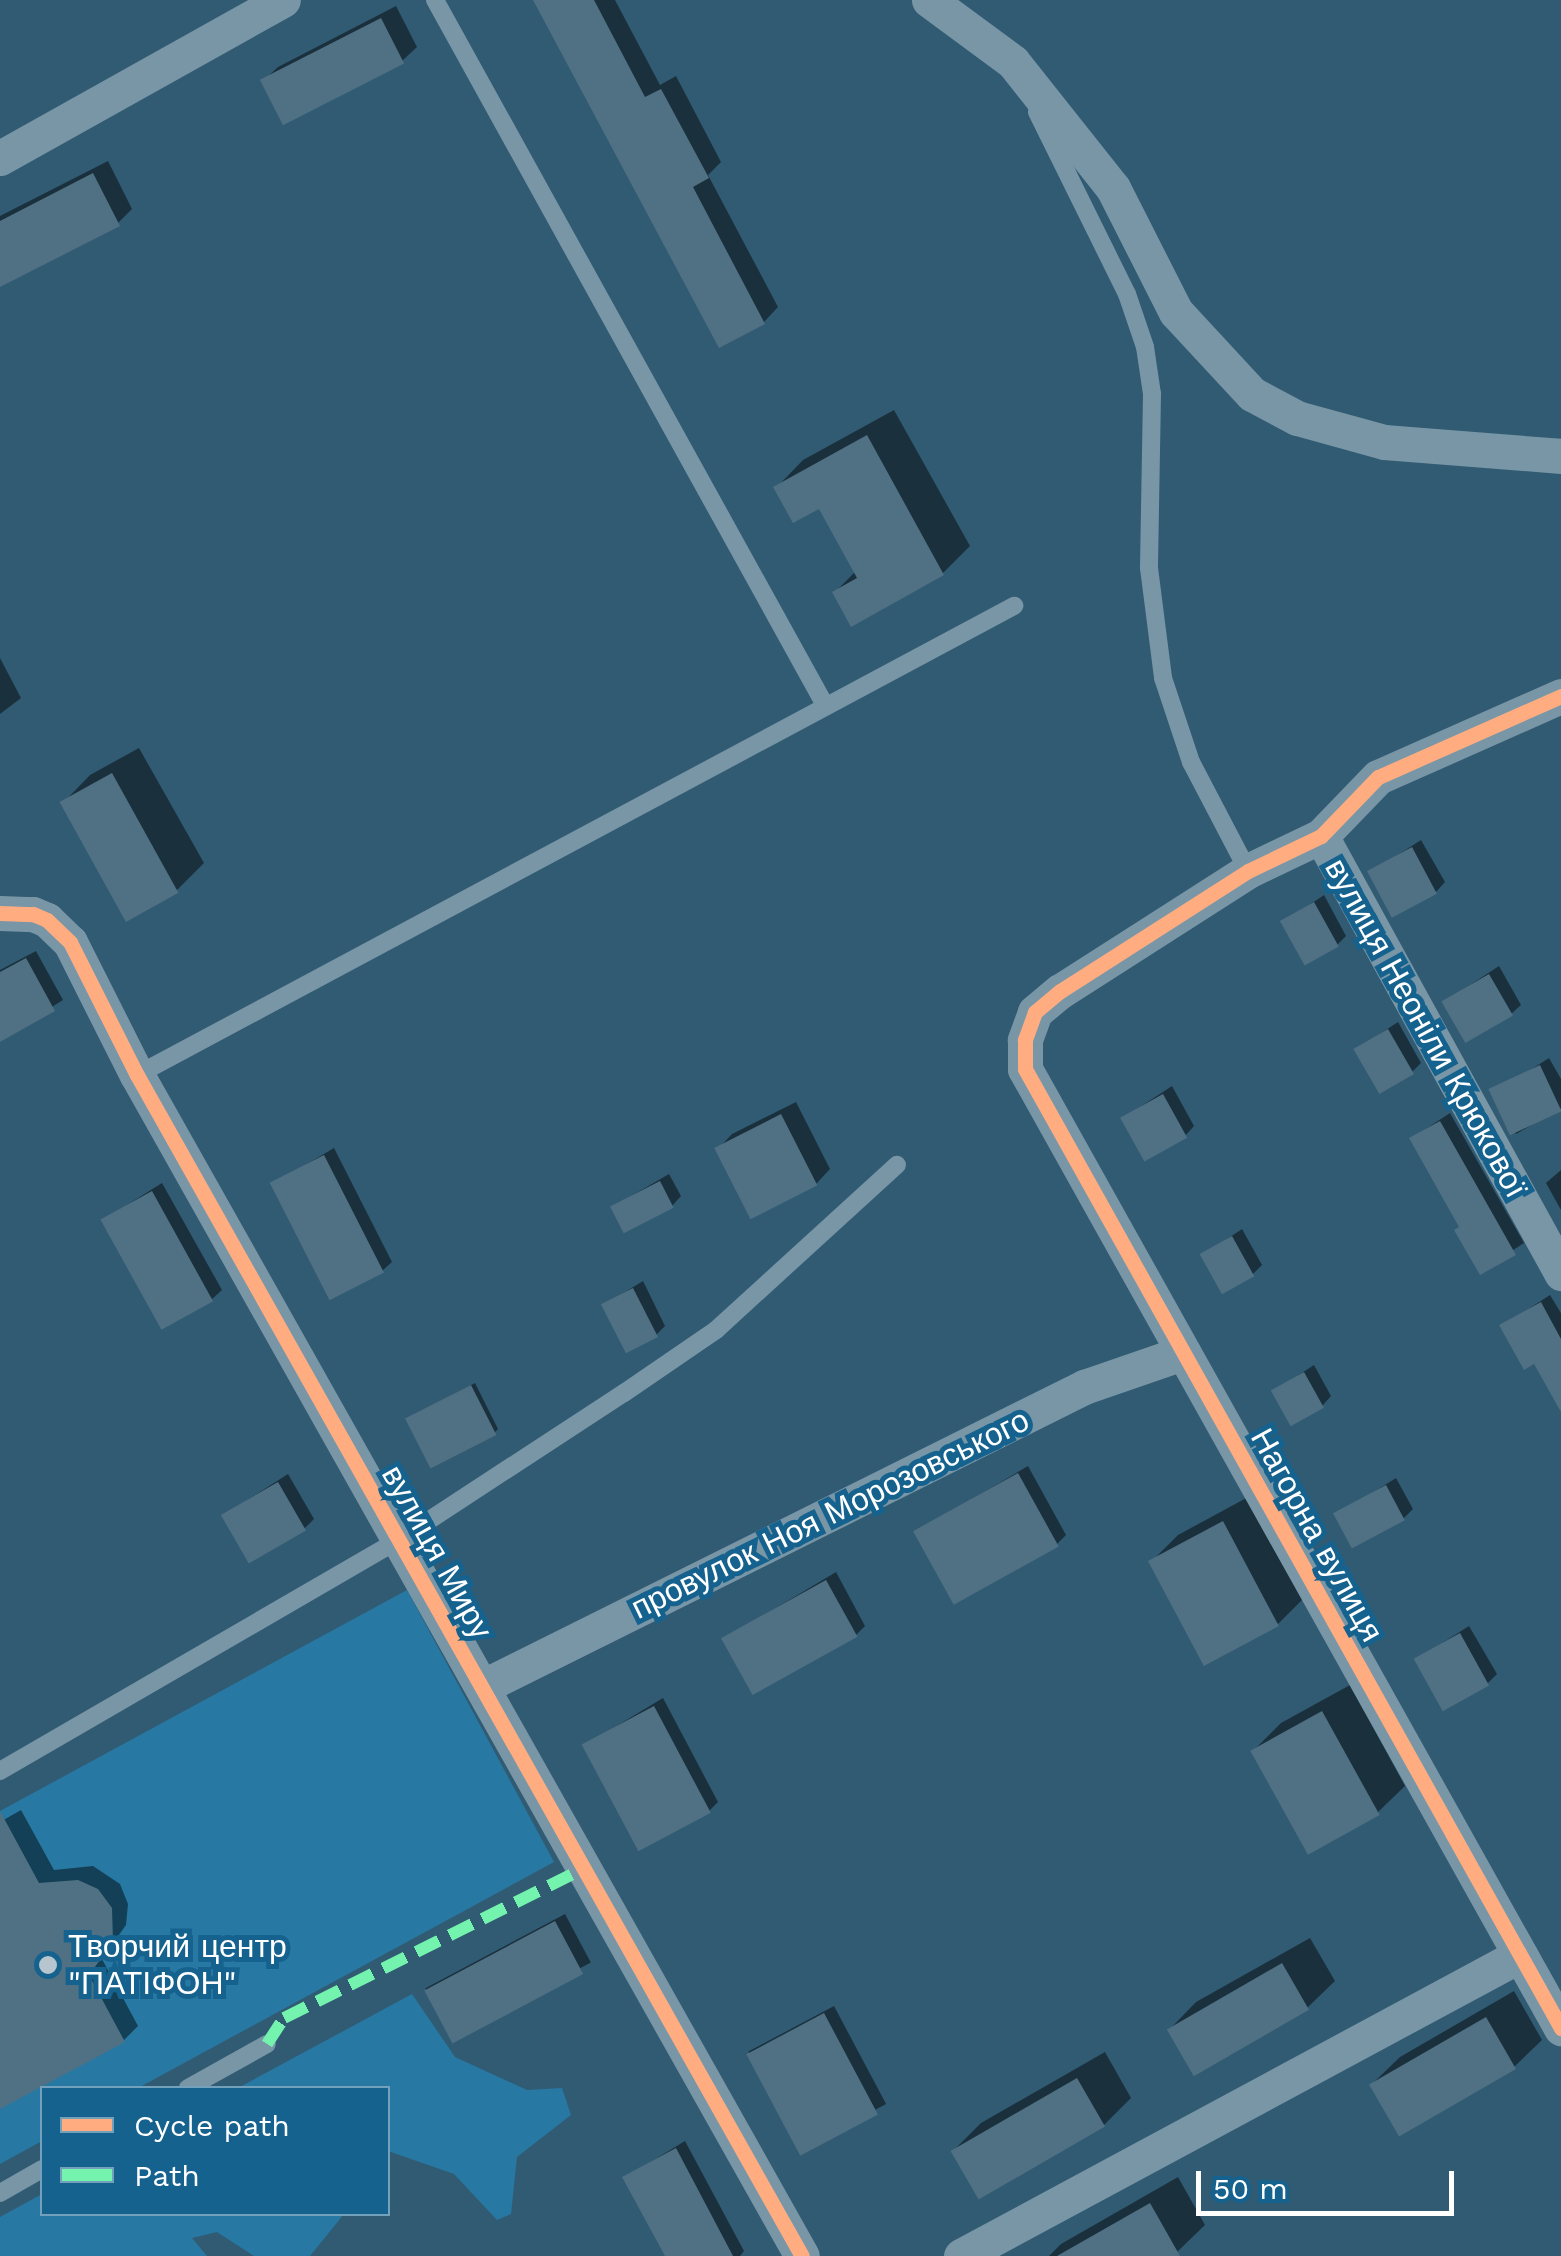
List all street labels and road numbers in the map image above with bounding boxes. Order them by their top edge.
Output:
street label: вулиця Неоніли Крюкової [1317,852,1535,1204]
street label: провулок Ноя Морозовського [625,1401,1035,1627]
street label: Нагорна вулиця [1243,1422,1391,1648]
street label: вулиця Миру [374,1458,500,1646]

